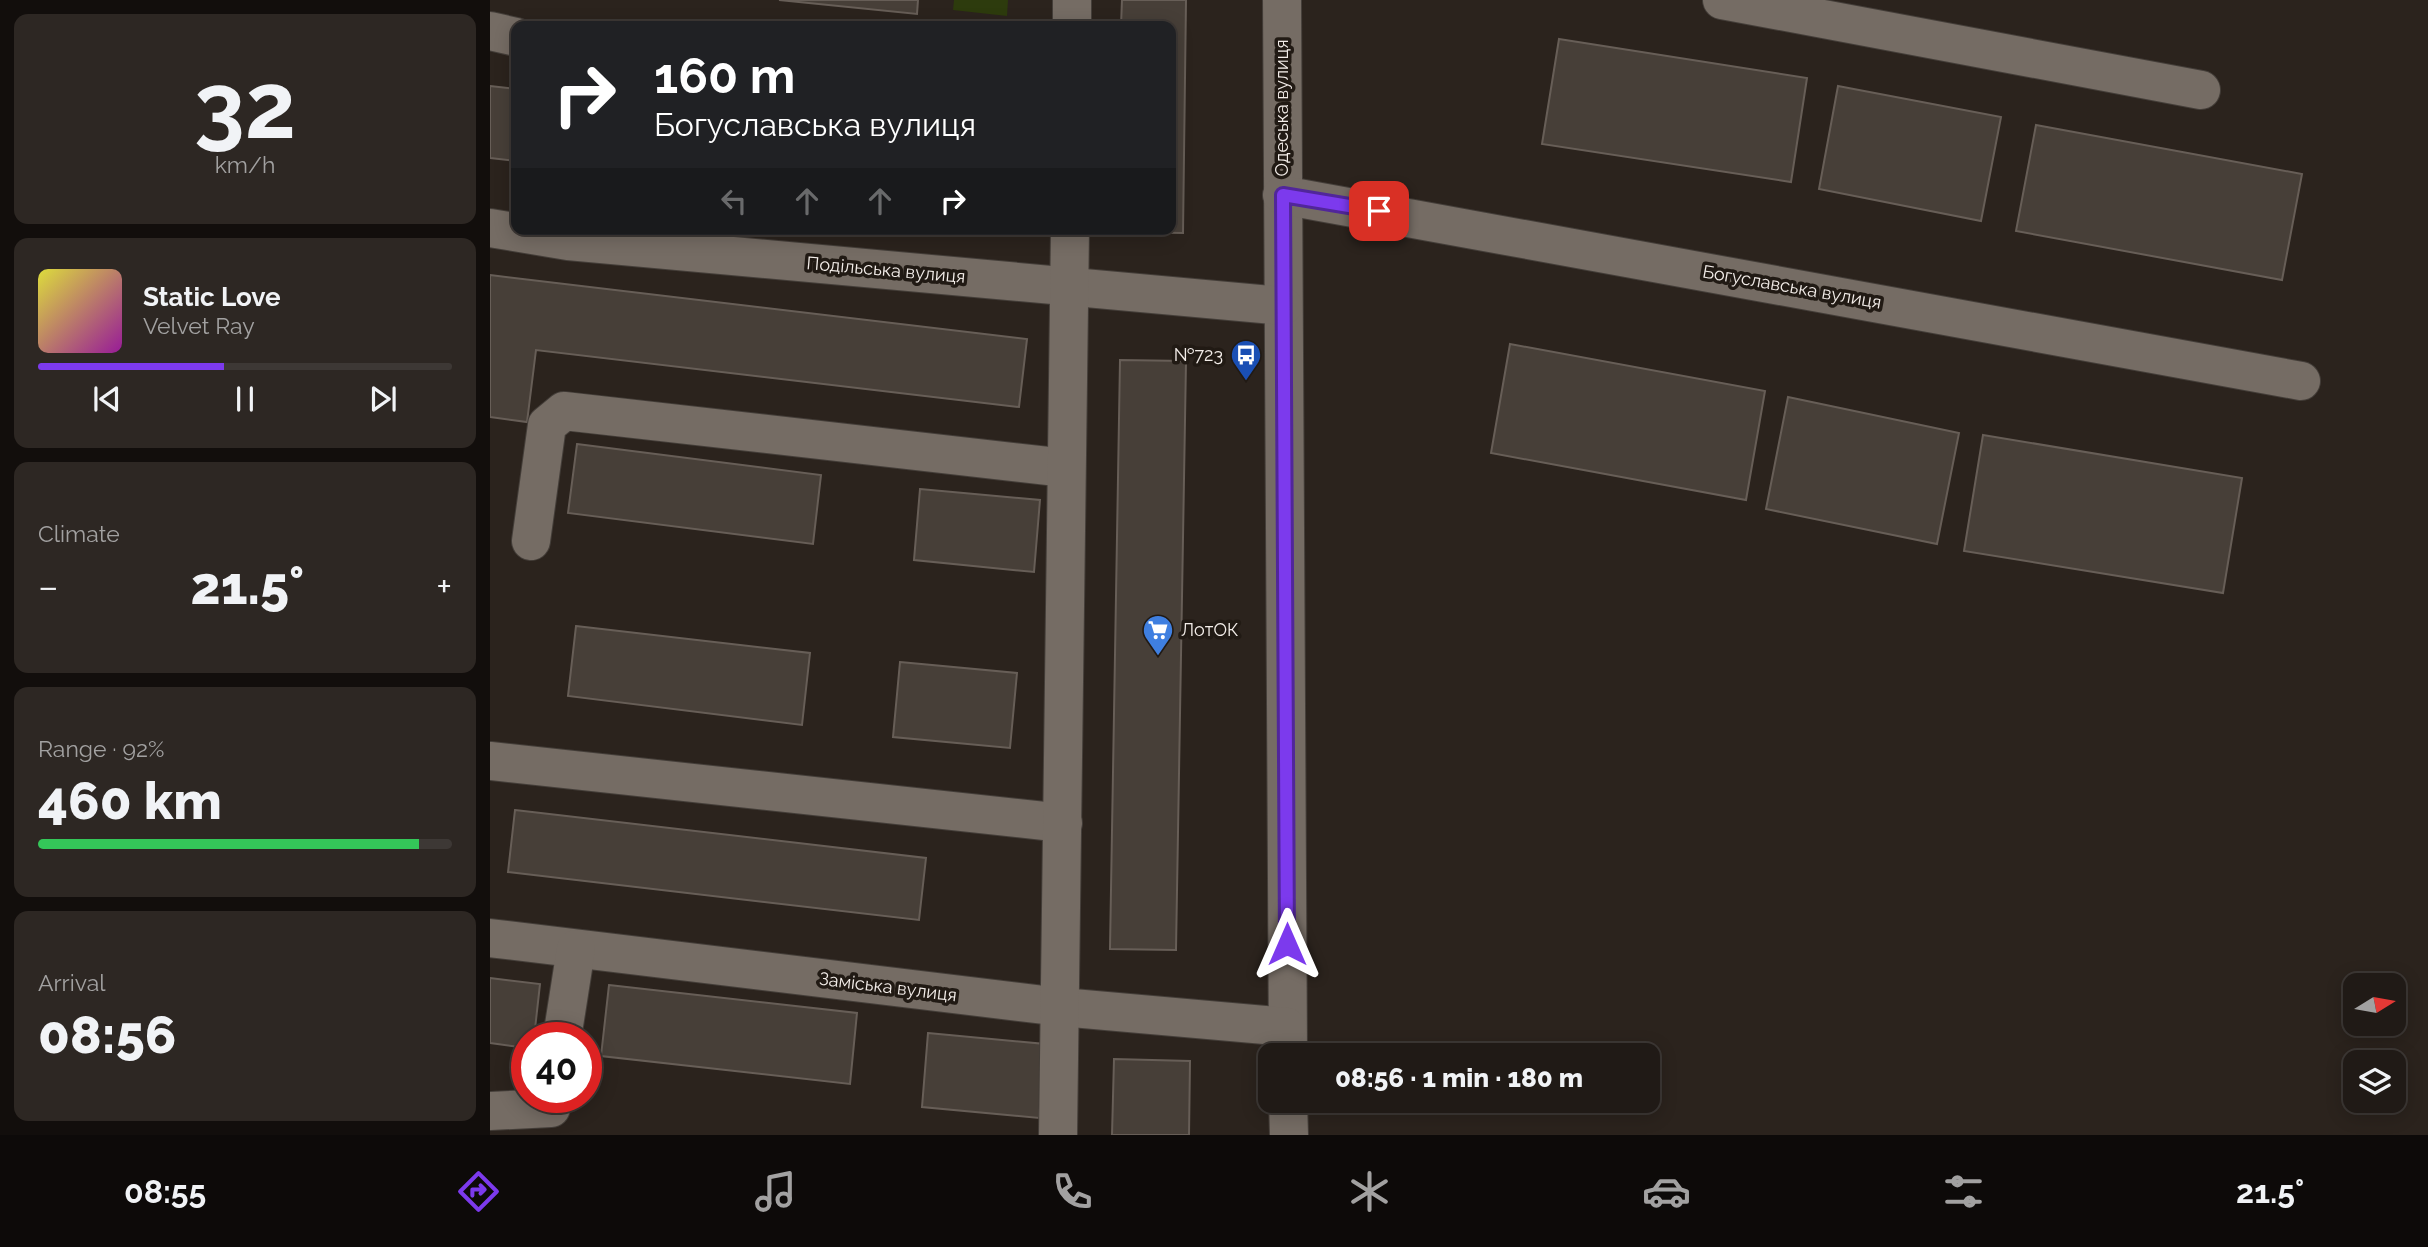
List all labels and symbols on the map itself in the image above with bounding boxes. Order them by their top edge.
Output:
street label: Одеська вулиця [1271,40,1292,176]
pin [1349,181,1409,241]
street label: Подільська вулиця [806,252,966,287]
street label: Богуславська вулиця [1701,260,1883,313]
bus stop icon: №723 [1229,338,1263,382]
place label: №723 [1174,344,1223,365]
supermarket icon: ЛотОК [1141,613,1175,657]
place label: ЛотОК [1181,619,1238,640]
position arrow [1250,907,1324,981]
street label: Заміська вулиця [818,968,958,1005]
north arrow [2343,973,2406,1036]
speed limit sign: 40 [511,1022,602,1113]

